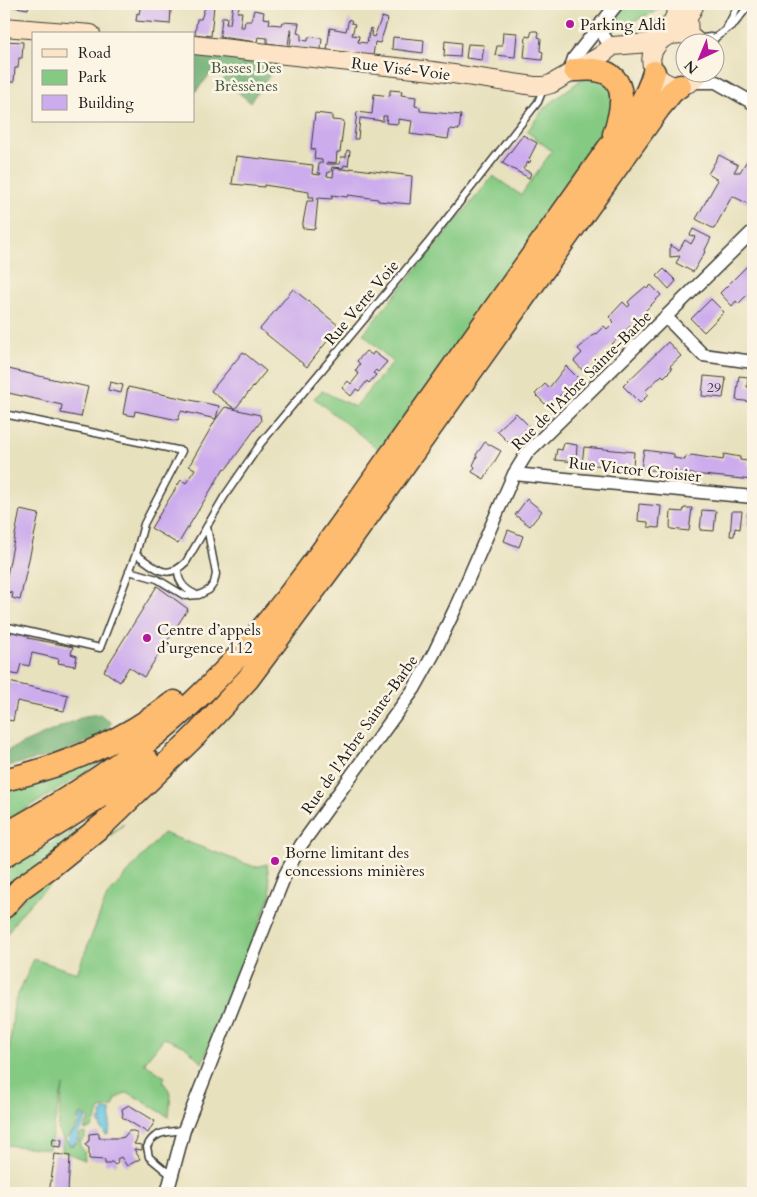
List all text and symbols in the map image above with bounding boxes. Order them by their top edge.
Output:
place label: Parking Aldi [580,14,667,36]
marker: Parking Aldi [564,18,576,30]
legend [32,32,195,122]
north arrow [674,32,724,82]
text: Road [78,43,111,63]
street label: Rue Visé-Voie [350,52,452,86]
text: N [680,56,702,78]
park label: Basses Des Brèssènes [210,57,282,97]
text: Park [78,67,107,87]
text: Building [78,93,134,113]
street label: Rue Verte Voie [320,255,404,350]
street label: Rue de l'Arbre Sainte-Barbe [507,306,657,456]
house number: 29 [707,378,721,397]
street label: Rue Victor Croisier [568,452,702,488]
place label: Centre d’appels d’urgence 112 [157,619,261,659]
marker: Centre d’appels d’urgence 112 [141,632,153,644]
street label: Rue de l'Arbre Sainte-Barbe [296,650,423,819]
place label: Borne limitant des concessions minières [285,842,425,882]
marker: Borne limitant des concessions minières [269,855,281,867]

